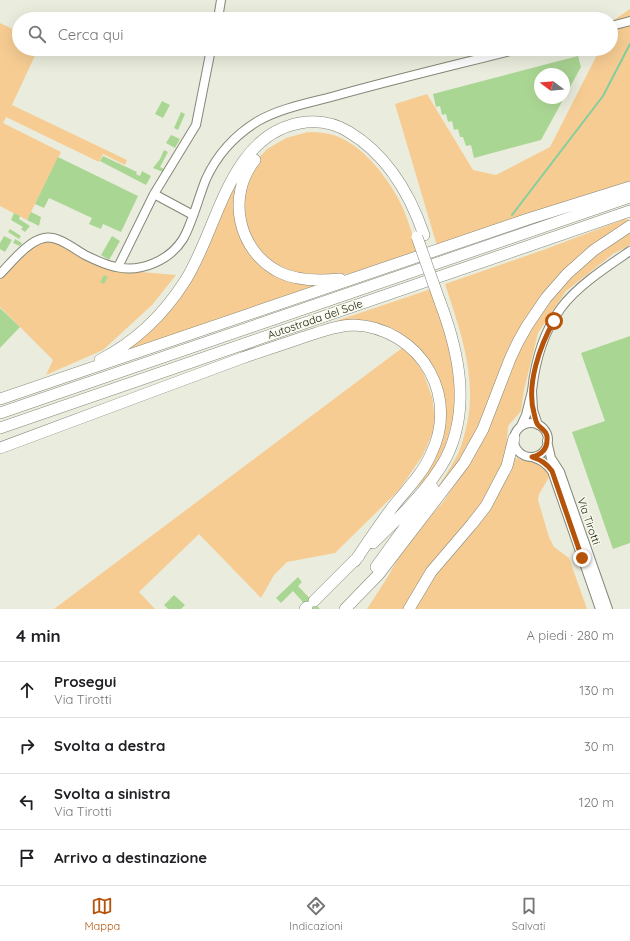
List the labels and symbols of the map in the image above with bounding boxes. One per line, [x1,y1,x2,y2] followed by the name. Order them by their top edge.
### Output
[534,68,570,104] north arrow
[266,296,364,342] street label: Autostrada del Sole
[545,312,563,330] route start
[574,496,604,546] street label: Via Tirotti
[573,549,591,567] route end

